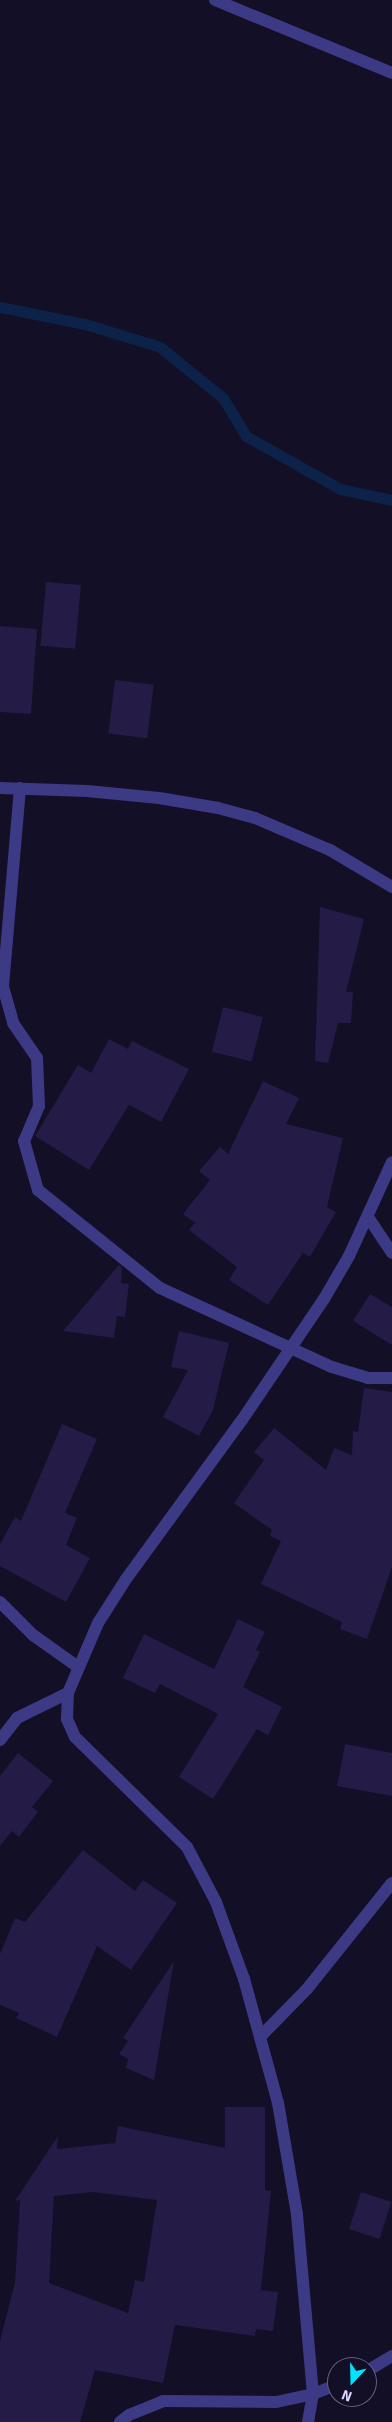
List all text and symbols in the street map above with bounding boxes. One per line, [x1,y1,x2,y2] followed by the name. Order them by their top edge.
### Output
[327,2357,377,2407] north arrow
[339,2386,354,2405] text: N

